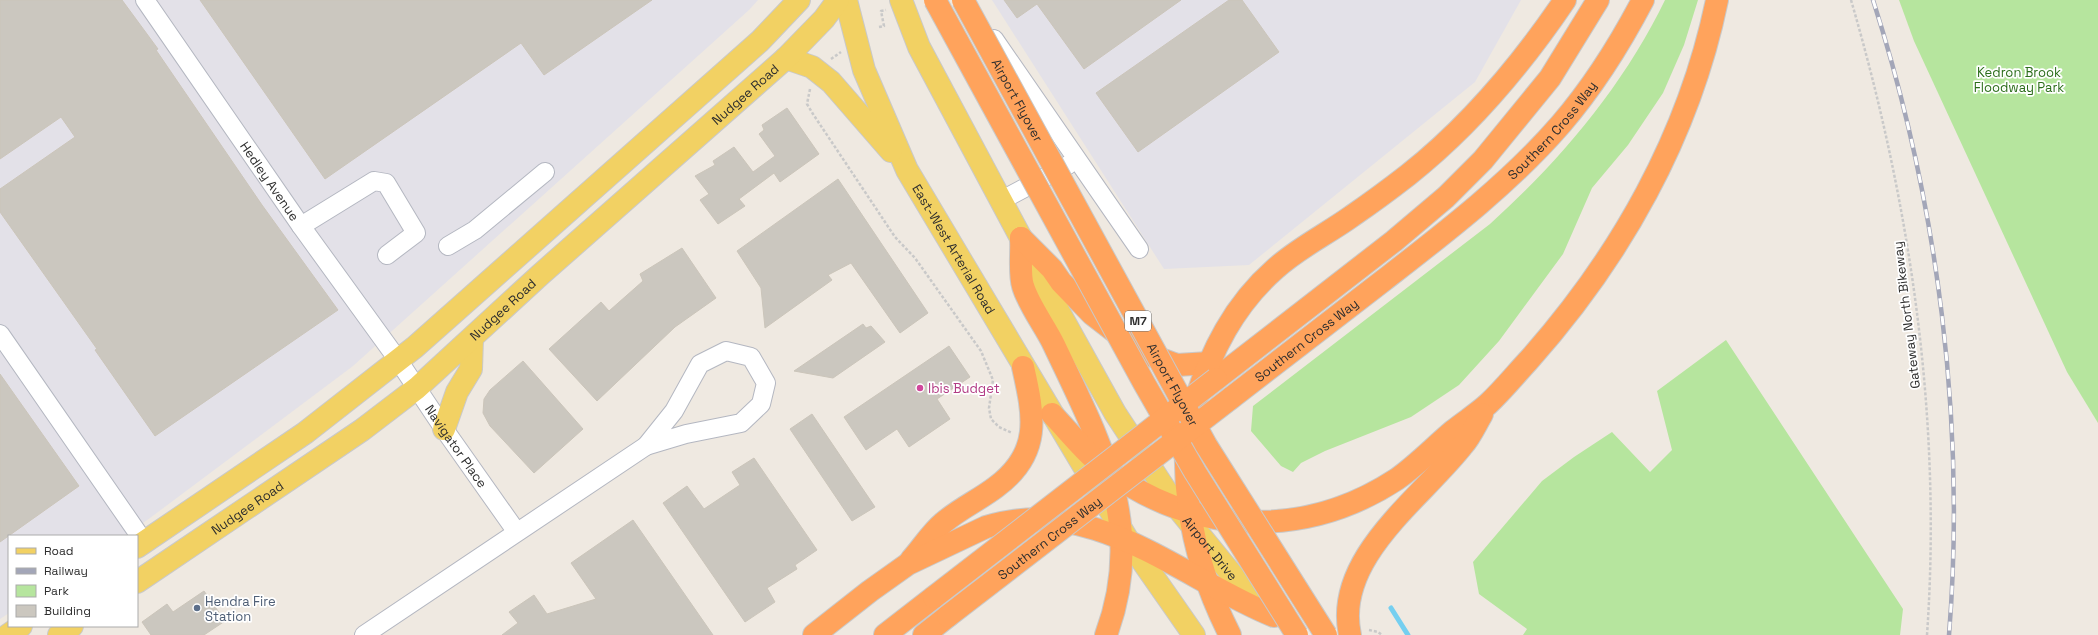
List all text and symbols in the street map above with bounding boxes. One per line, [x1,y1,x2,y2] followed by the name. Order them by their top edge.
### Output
[988,56,1047,145] street label: Airport Flyover
[708,60,782,129] street label: Nudgee Road
[1974,64,2064,96] park label: Kedron Brook Floodway Park
[1504,78,1600,183] street label: Southern Cross Way
[236,138,303,224] street label: Hedley Avenue
[908,181,999,317] street label: East-West Arterial Road
[1889,240,1924,390] street label: Gateway North Bikeway
[466,275,540,344] street label: Nudgee Road
[1251,295,1362,386] street label: Southern Cross Way
[1125,311,1151,331] road number: M7
[1143,340,1202,429] street label: Airport Flyover
[928,380,1000,397] place label: Ibis Budget
[915,383,925,393] marker: Ibis Budget
[421,402,491,491] street label: Navigator Place
[208,477,287,539] street label: Nudgee Road
[994,493,1105,584] street label: Southern Cross Way
[1179,513,1241,584] street label: Airport Drive
[8,535,138,627] legend
[44,543,73,559] text: Road
[44,563,88,579] text: Railway
[44,583,69,599] text: Park
[205,593,276,625] place label: Hendra Fire Station
[44,603,91,619] text: Building
[192,603,202,613] marker: Hendra Fire Station

